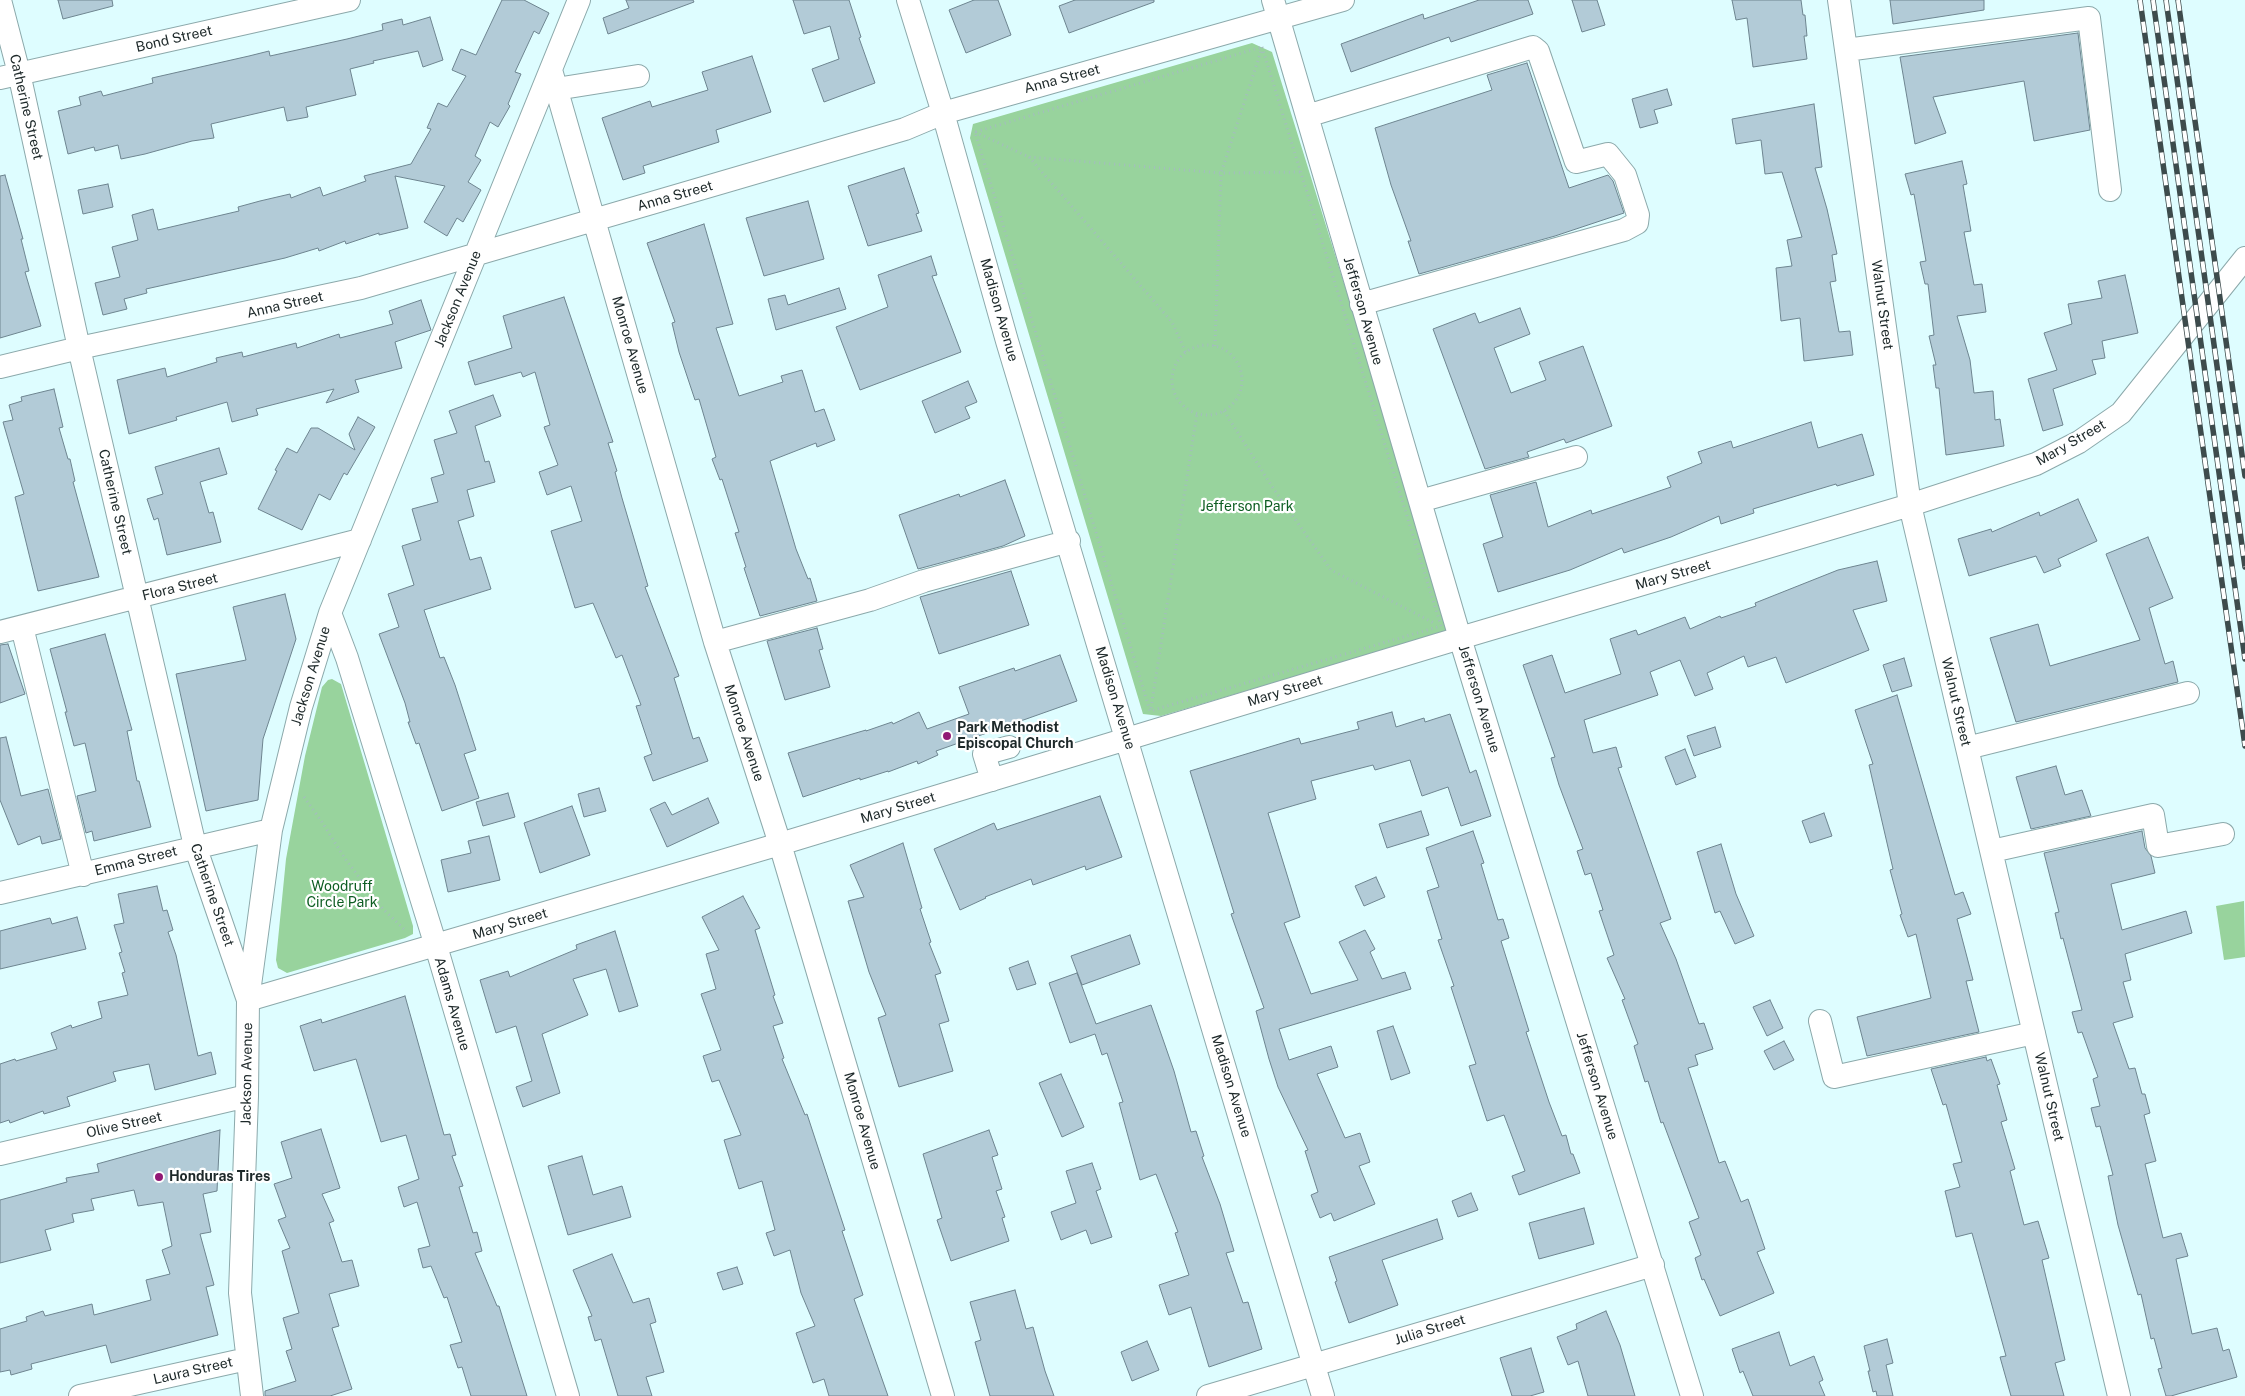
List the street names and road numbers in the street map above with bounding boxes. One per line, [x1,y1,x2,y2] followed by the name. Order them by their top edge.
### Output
[134,22,214,56] street label: Bond Street
[6,53,46,161] street label: Catherine Street
[1022,61,1102,97] street label: Anna Street
[635,177,715,215] street label: Anna Street
[431,248,485,350] street label: Jackson Avenue
[1340,255,1386,367] street label: Jefferson Avenue
[976,256,1022,364] street label: Madison Avenue
[1867,259,1897,351] street label: Walnut Street
[245,288,325,322] street label: Anna Street
[608,294,652,396] street label: Monroe Avenue
[2033,416,2109,470] street label: Mary Street
[95,448,135,556] street label: Catherine Street
[1633,556,1713,594] street label: Mary Street
[140,569,220,605] street label: Flora Street
[288,624,334,728] street label: Jackson Avenue
[1455,643,1503,755] street label: Jefferson Avenue
[1091,645,1139,751] street label: Madison Avenue
[1938,656,1974,748] street label: Walnut Street
[1245,672,1325,710] street label: Mary Street
[720,682,768,784] street label: Monroe Avenue
[858,789,938,827] street label: Mary Street
[187,841,237,949] street label: Catherine Street
[93,843,179,879] street label: Emma Street
[470,905,550,943] street label: Mary Street
[431,955,473,1053] street label: Adams Avenue
[238,1022,256,1126] street label: Jackson Avenue
[1573,1030,1621,1142] street label: Jefferson Avenue
[1207,1033,1255,1139] street label: Madison Avenue
[2031,1051,2067,1143] street label: Walnut Street
[840,1070,884,1172] street label: Monroe Avenue
[85,1108,163,1142] street label: Olive Street
[1392,1311,1468,1349] street label: Julia Street
[152,1354,234,1388] street label: Laura Street

